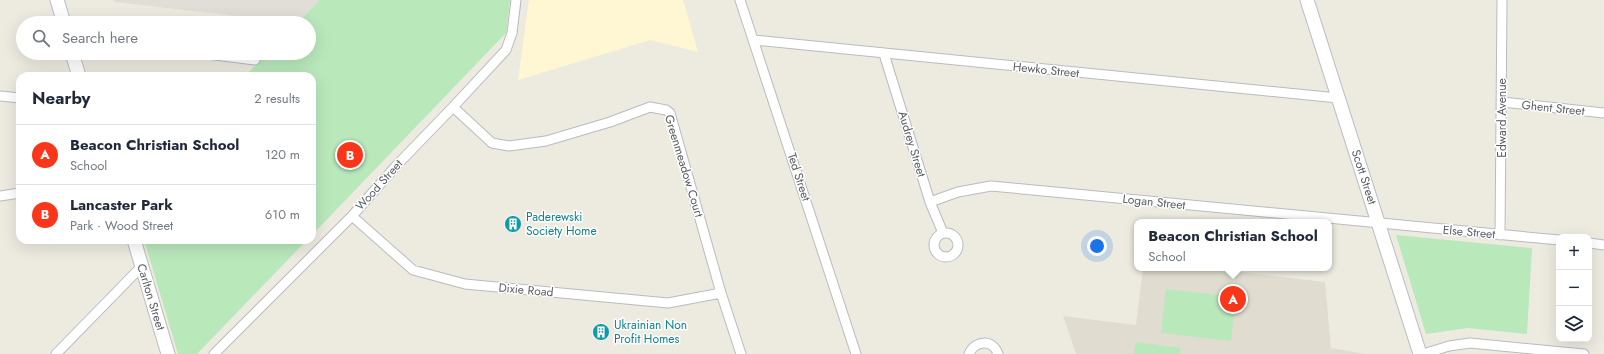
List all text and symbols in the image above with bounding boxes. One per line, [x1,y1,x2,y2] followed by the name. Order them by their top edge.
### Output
[16,16,316,60] search box
[30,27,52,49] icon: search
[62,27,138,49] text: Search here
[1012,58,1080,82] street label: Hewko Street
[1493,78,1511,158] street label: Edward Avenue
[32,86,90,110] text: Nearby
[254,89,300,108] text: 2 results
[1521,96,1585,120] street label: Ghent Street
[893,109,931,179] street label: Audrey Street
[660,113,708,220] street label: Greenmeadow Court
[70,134,239,156] text: Beacon Christian School
[337,140,363,170] pin: B
[40,145,50,164] text: A
[265,145,300,164] text: 120 m
[1347,147,1381,207] street label: Scott Street
[783,151,815,203] street label: Ted Street
[351,155,407,214] street label: Wood Street
[70,156,107,175] text: School
[1122,190,1186,214] street label: Logan Street
[70,194,173,216] text: Lancaster Park
[41,205,49,224] text: B
[265,205,300,224] text: 610 m
[526,208,597,240] place label: Paderewski Society Home
[503,214,523,234] building icon: Paderewski Society Home
[70,216,173,235] text: Park · Wood Street
[1134,219,1332,271] popup
[1442,221,1496,243] street label: Else Street
[1148,225,1318,247] text: Beacon Christian School
[1556,234,1592,342] map controls
[1556,234,1592,270] button: +
[1087,236,1107,256] your location
[1148,247,1186,266] text: School
[132,261,170,333] street label: Carlton Street
[1556,270,1592,306] button: −
[498,279,554,301] street label: Dixie Road
[1220,284,1246,314] pin: A
[1556,306,1592,342] button: layers
[614,316,687,348] place label: Ukrainian Non Profit Homes
[591,322,611,342] building icon: Ukrainian Non Profit Homes

